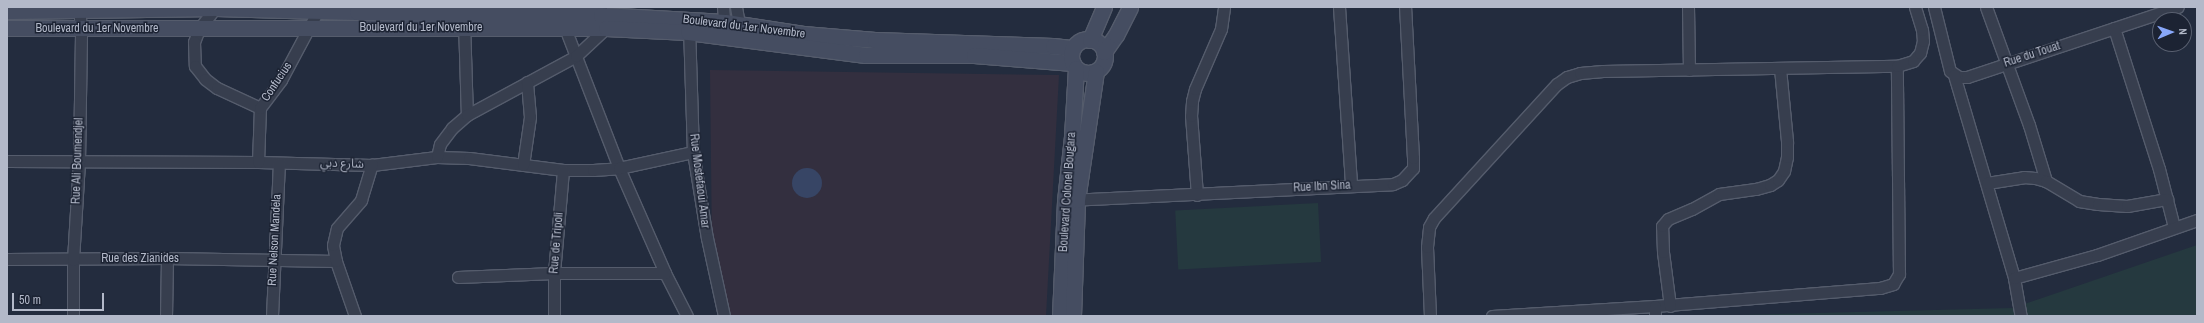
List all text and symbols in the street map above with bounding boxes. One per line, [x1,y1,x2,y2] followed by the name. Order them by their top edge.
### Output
[682,12,806,42] street label: Boulevard du 1er Novembre
[2152,12,2192,52] north arrow
[359,21,483,35] street label: Boulevard du 1er Novembre
[35,22,159,36] street label: Boulevard du 1er Novembre
[2176,28,2190,35] text: N
[2002,39,2062,71] street label: Rue du Touat
[259,60,295,104] street label: Confucius
[69,117,87,205] street label: Rue Ali Boumendjel
[1057,131,1079,253] street label: Boulevard Colonel Bougara
[686,133,712,229] street label: Rue Mostefaoui Amar
[320,156,364,172] street label: شارع دبي
[1293,178,1351,196] street label: Rue Ibn Sina
[265,194,285,286] street label: Rue Nelson Mandela
[547,211,567,275] street label: Rue de Tripoli
[101,252,179,266] street label: Rue des Zianides
[14,285,106,311] scale bar
[19,292,41,308] text: 50 m

